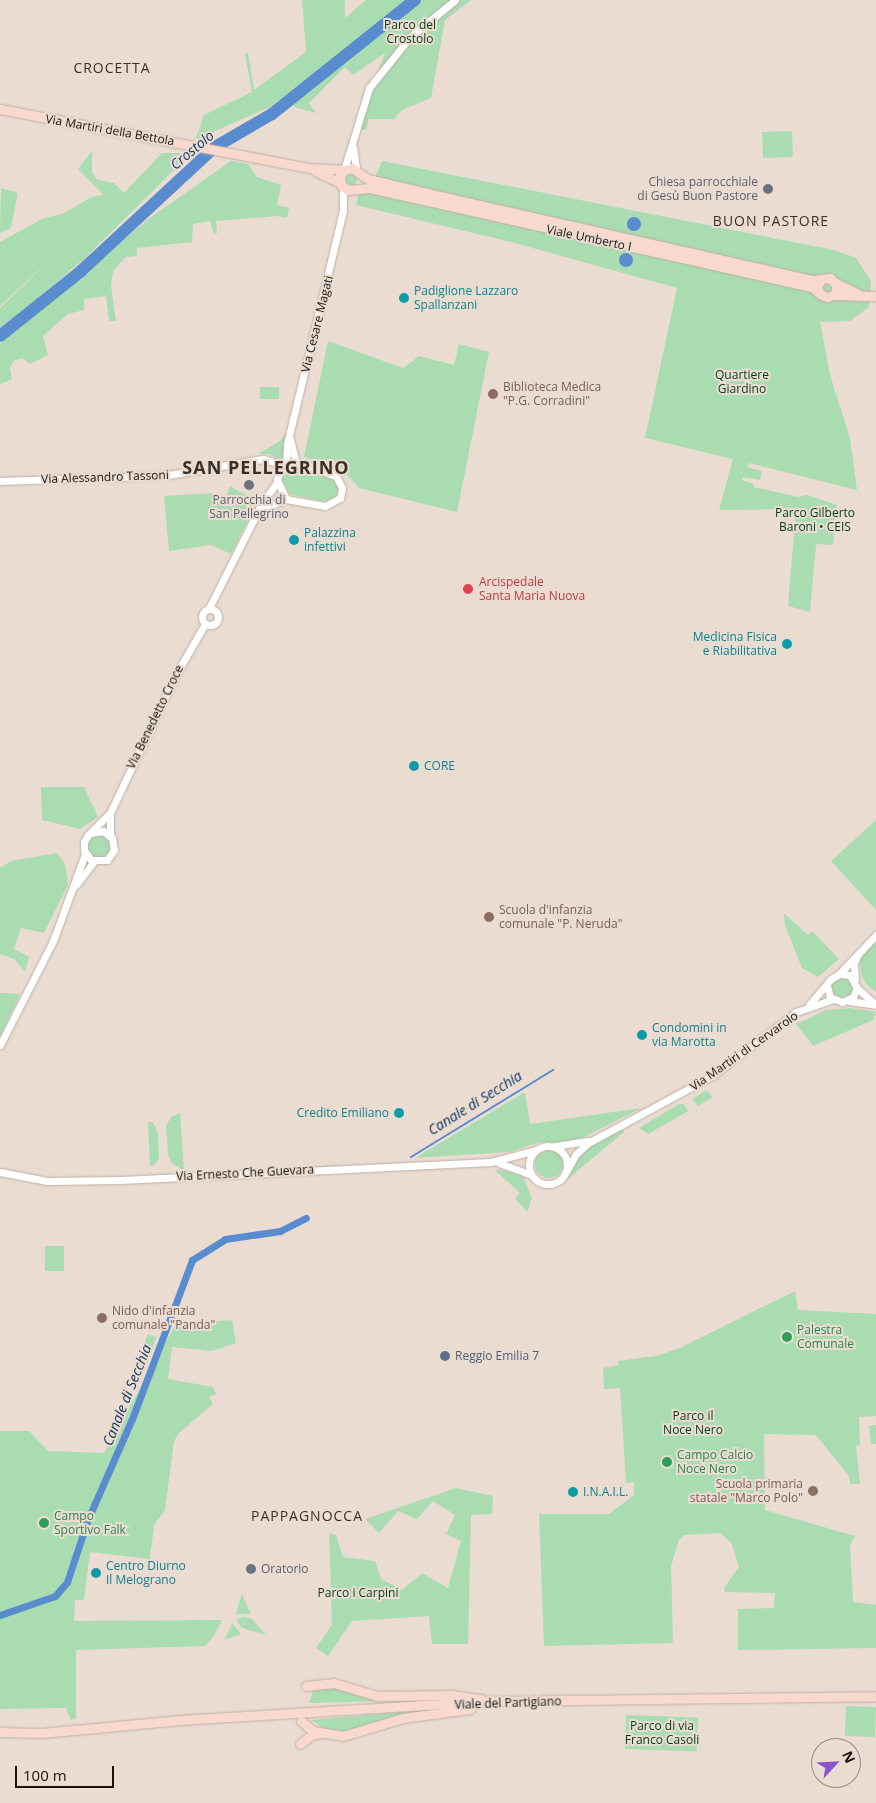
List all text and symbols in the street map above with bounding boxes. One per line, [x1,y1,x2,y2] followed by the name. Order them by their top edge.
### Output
[384,18,436,46] park label: Parco del Crostolo
[72,60,152,76] district label: CROCETTA
[44,112,176,148] street label: Via Martiri della Bettola
[167,127,217,173] water label: Crostolo
[637,175,758,203] place label: Chiesa parrocchiale di Gesù Buon Pastore
[762,183,774,195] marker: Chiesa parrocchiale di Gesù Buon Pastore
[711,213,831,229] district label: BUON PASTORE
[545,222,633,254] street label: Viale Umberto I
[298,274,336,374] street label: Via Cesare Magati
[414,284,518,312] place label: Padiglione Lazzaro Spallanzani
[398,292,410,304] marker: Padiglione Lazzaro Spallanzani
[715,368,769,396] park label: Quartiere Giardino
[503,380,601,408] place label: Biblioteca Medica "P.G. Corradini"
[487,388,499,400] marker: Biblioteca Medica "P.G. Corradini"
[181,456,351,478] district label: SAN PELLEGRINO
[41,468,169,486] street label: Via Alessandro Tassoni
[243,479,255,491] marker: Parrocchia di San Pellegrino
[209,493,289,521] place label: Parrocchia di San Pellegrino
[775,506,855,534] park label: Parco Gilberto Baroni • CEIS
[304,526,356,554] place label: Palazzina infettivi
[288,534,300,546] marker: Palazzina infettivi
[479,575,585,603] place label: Arcispedale Santa Maria Nuova
[461,582,475,596] marker: Arcispedale Santa Maria Nuova
[693,630,777,658] place label: Medicina Fisica e Riabilitativa
[781,638,793,650] marker: Medicina Fisica e Riabilitativa
[124,663,186,771] street label: Via Benedetto Croce
[424,759,455,773] place label: CORE
[408,760,420,772] marker: CORE
[499,903,622,931] place label: Scuola d'infanzia comunale "P. Neruda"
[483,911,495,923] marker: Scuola d'infanzia comunale "P. Neruda"
[687,1008,801,1094] street label: Via Martiri di Cervarolo
[652,1021,727,1049] place label: Condomini in via Marotta
[636,1029,648,1041] marker: Condomini in via Marotta
[425,1067,525,1139] water label: Canale di Secchia
[297,1106,389,1120] place label: Credito Emiliano
[393,1107,405,1119] marker: Credito Emiliano
[176,1162,314,1184] street label: Via Ernesto Che Guevara
[112,1304,215,1332] place label: Nido d'infanzia comunale "Panda"
[96,1312,108,1324] marker: Nido d'infanzia comunale "Panda"
[797,1323,854,1351] place label: Palestra Comunale
[781,1331,793,1343] marker: Palestra Comunale
[99,1342,155,1448] water label: Canale di Secchia
[455,1349,539,1363] place label: Reggio Emilia 7
[439,1350,451,1362] marker: Reggio Emilia 7
[663,1409,723,1437] park label: Parco il Noce Nero
[677,1448,753,1476] place label: Campo Calcio Noce Nero
[661,1456,673,1468] marker: Campo Calcio Noce Nero
[690,1477,803,1505] place label: Scuola primaria statale "Marco Polo"
[583,1485,628,1499] place label: I.N.A.I.L.
[807,1485,819,1497] marker: Scuola primaria statale "Marco Polo"
[567,1486,579,1498] marker: I.N.A.I.L.
[250,1508,364,1524] district label: PAPPAGNOCCA
[54,1509,126,1537] place label: Campo Sportivo Falk
[38,1517,50,1529] marker: Campo Sportivo Falk
[106,1559,186,1587] place label: Centro Diurno Il Melograno
[261,1562,309,1576] place label: Oratorio
[245,1563,257,1575] marker: Oratorio
[90,1567,102,1579] marker: Centro Diurno Il Melograno
[318,1586,398,1600] park label: Parco i Carpini
[454,1694,562,1712] street label: Viale del Partigiano
[625,1719,699,1747] park label: Parco di via Franco Casoli
[811,1738,861,1788] north arrow
[838,1748,860,1766] text: N
[18,1756,116,1788] scale bar
[23,1765,67,1785] text: 100 m

